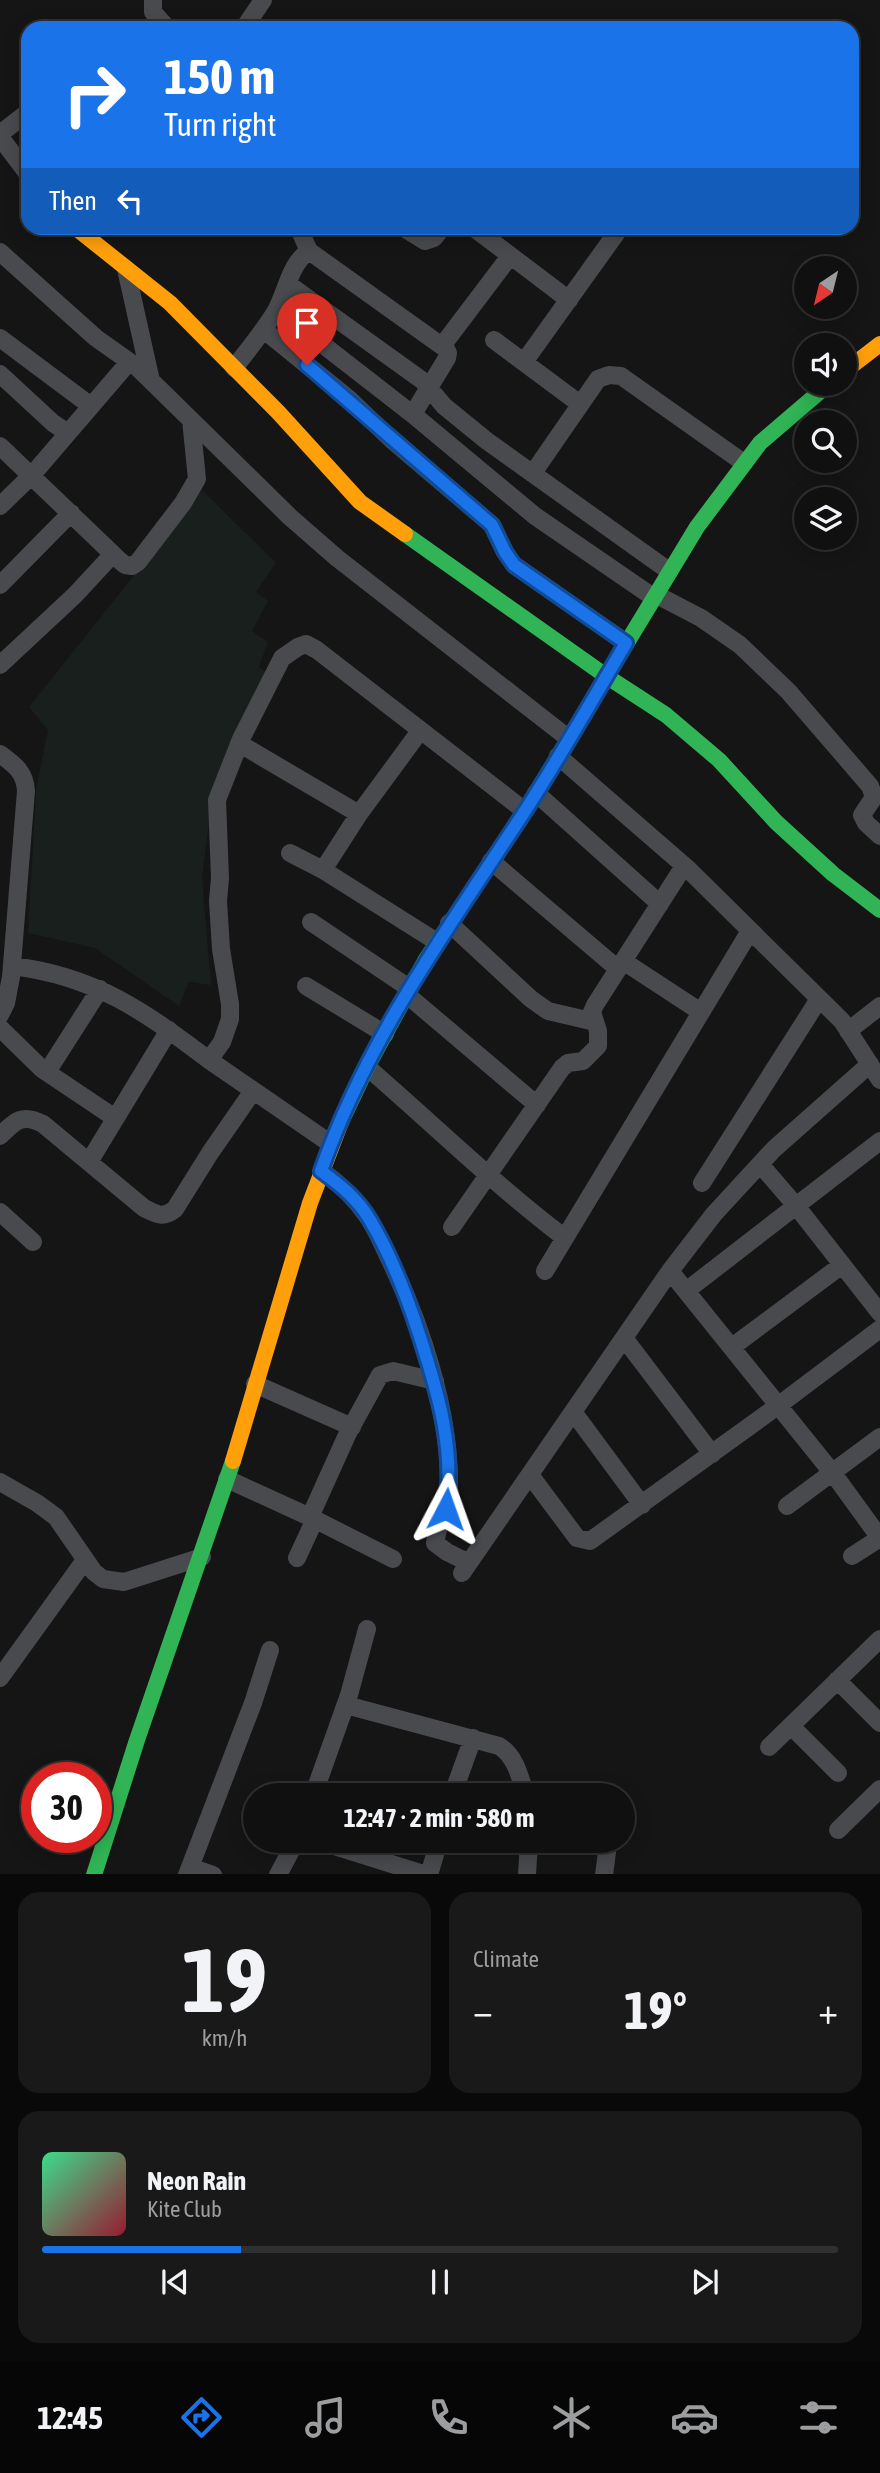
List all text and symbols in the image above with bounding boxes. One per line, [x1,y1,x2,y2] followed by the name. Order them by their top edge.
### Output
[164,48,275,104] text: 150 m
[49,49,140,140] icon: right
[164,106,277,143] text: Turn right
[111,182,149,220] icon: left
[49,186,97,216] text: Then
[794,256,858,318] north arrow
[794,256,857,550] map controls
[277,293,337,365] pin
[288,304,326,342] icon: arrive
[794,333,857,396] button: sound
[794,410,857,473] button: search
[794,487,857,550] button: layers
[409,1472,483,1546] position arrow
[21,1762,112,1853] speed limit sign: 30
[344,1803,534,1833] text: 12:47 · 2 min · 580 m
[182,1927,267,2031] text: 19
[473,1946,539,1972] text: Climate
[624,1980,687,2040] text: 19°
[473,1989,493,2032] text: −
[818,1989,838,2032] text: +
[202,2025,247,2051] text: km/h
[147,2166,246,2196] text: Neon Rain
[147,2196,222,2222] text: Kite Club
[156,2263,194,2301] icon: previous
[421,2263,459,2301] icon: pause
[686,2263,724,2301] icon: next
[177,2393,226,2442] icon: directions
[301,2393,350,2442] icon: music
[424,2393,473,2442] icon: phone
[547,2393,596,2442] icon: climate
[670,2393,719,2442] icon: car
[794,2393,843,2442] icon: filters
[37,2399,103,2436] text: 12:45

